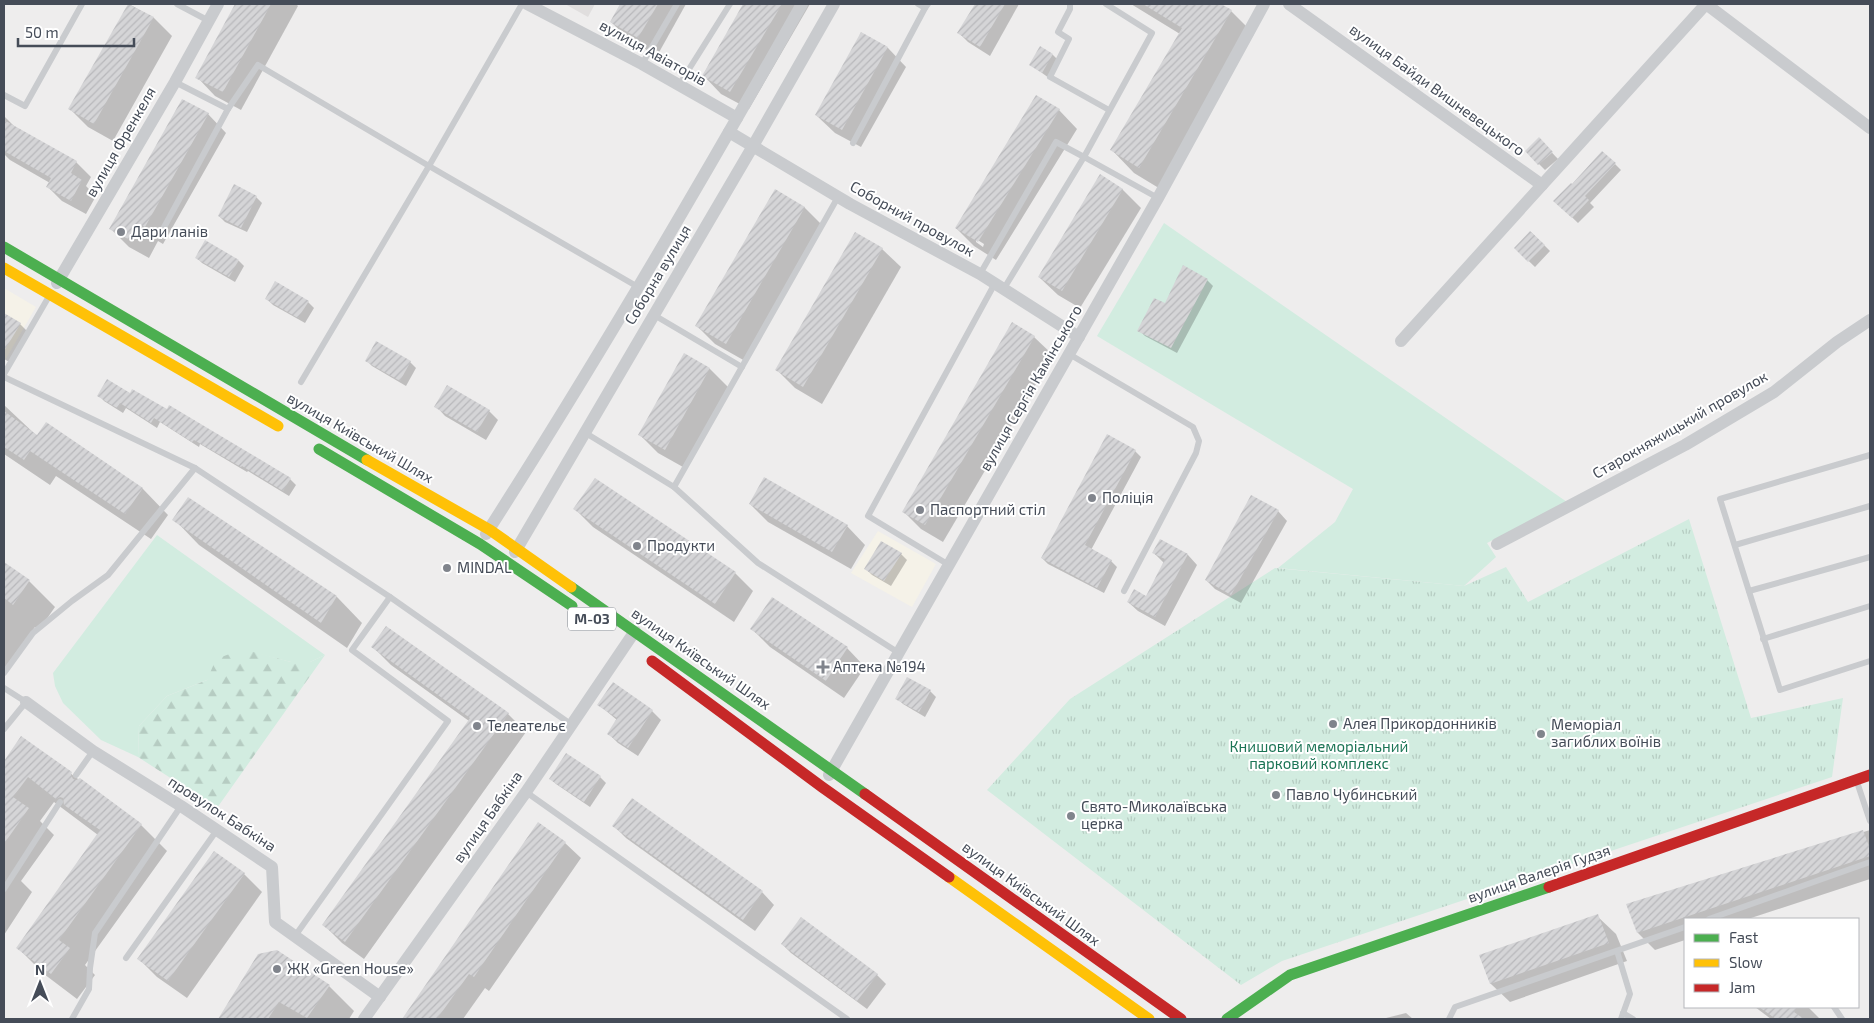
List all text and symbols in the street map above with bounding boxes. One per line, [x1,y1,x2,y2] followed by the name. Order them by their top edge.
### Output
[18,15,134,47] scale bar
[596,15,710,90] street label: вулиця Авіаторів
[1346,20,1529,160] street label: вулиця Байди Вишневецького
[25,23,59,41] text: 50 m
[81,83,160,200] street label: вулиця Френкеля
[847,176,978,261] street label: Соборний провулок
[620,221,695,328] street label: Соборна вулиця
[131,222,208,240] place label: Дари ланів
[115,226,127,238] marker: Дари ланів
[975,301,1086,474] street label: вулиця Сергія Камінського
[1589,366,1771,483] street label: Старокняжицький провулок
[284,388,437,487] street label: вулиця Київський Шлях
[1102,488,1154,506] place label: Поліція
[1086,492,1098,504] marker: Поліція
[930,500,1046,518] place label: Паспортний стіл
[914,504,926,516] marker: Паспортний стіл
[647,536,715,555] place label: Продукти
[631,540,643,552] marker: Продукти
[457,558,512,576] place label: MINDAL
[441,562,453,574] marker: MINDAL
[628,603,775,714] street label: вулиця Київський Шлях
[568,608,616,630] road number: М-03
[833,657,926,675] place label: Аптека №194
[817,661,829,673] marker: Аптека №194
[1343,714,1497,732] place label: Алея Прикордонників
[1551,715,1661,750] place label: Меморіал загиблих воїнів
[487,716,566,734] place label: Телеательє
[1327,718,1339,730] marker: Алея Прикордонників
[471,720,483,732] marker: Телеательє
[1535,728,1547,740] marker: Меморіал загиблих воїнів
[1230,737,1408,772] park label: Книшовий меморіальний парковий комплекс
[449,767,526,866] street label: вулиця Бабкіна
[165,772,280,856] street label: провулок Бабкіна
[1286,785,1417,804] place label: Павло Чубинський
[1270,789,1282,801] marker: Павло Чубинський
[1081,797,1227,832] place label: Свято-Миколаївська церка
[1065,810,1077,822] marker: Свято-Миколаївська церка
[959,837,1104,950] street label: вулиця Київський Шлях
[1465,840,1613,907] street label: вулиця Валерія Гудзя
[1684,918,1859,1008] legend
[1729,928,1759,946] text: Fast
[1729,953,1763,971] text: Slow
[15,958,65,1008] north arrow
[287,959,414,977] place label: ЖК «Green House»
[35,961,45,978] text: N
[271,963,283,975] marker: ЖК «Green House»
[1729,978,1755,996] text: Jam

